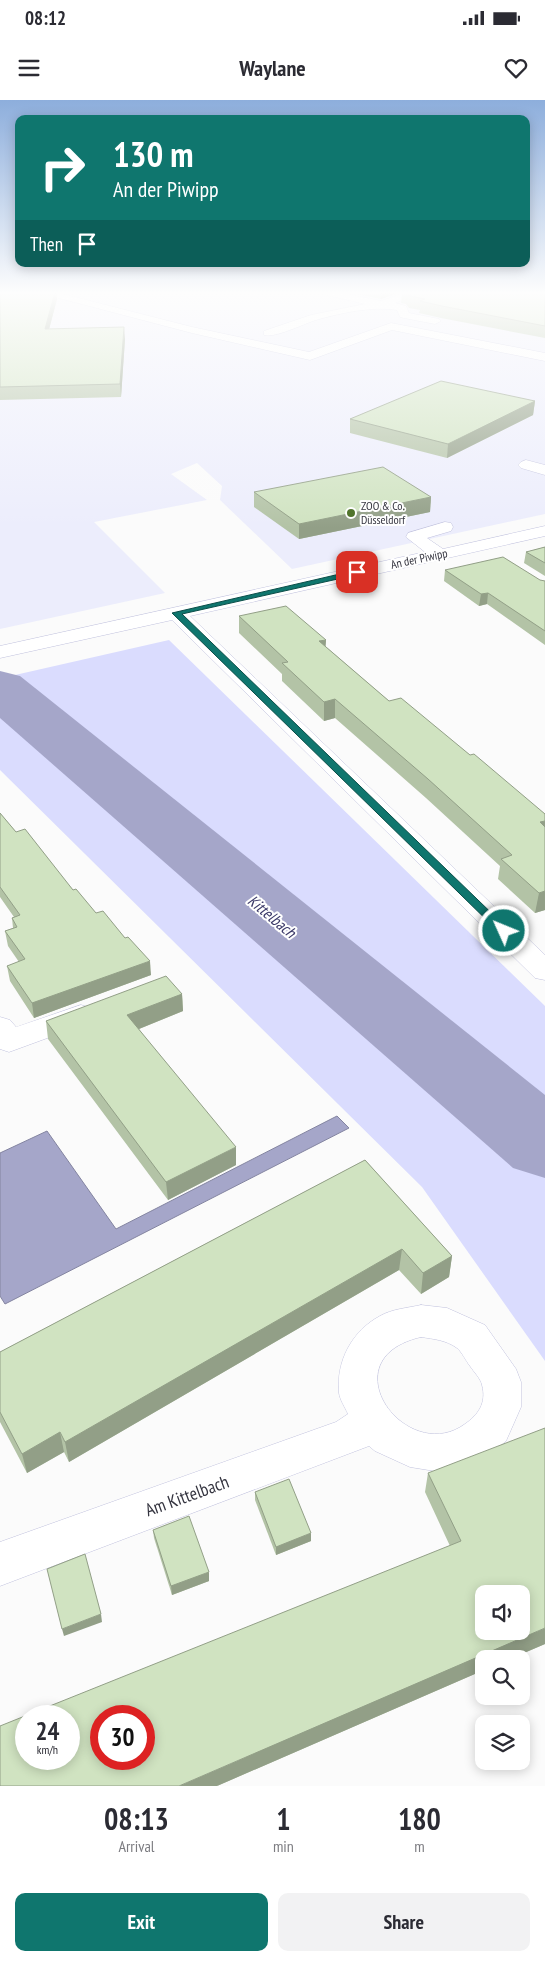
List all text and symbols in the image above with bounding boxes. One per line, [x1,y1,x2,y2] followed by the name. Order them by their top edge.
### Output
[25,6,66,30] text: 08:12
[15,54,43,82] icon: menu
[239,54,306,82] text: Waylane
[502,54,530,82] icon: heart
[113,131,194,177] text: 130 m
[30,135,95,200] icon: right
[113,175,219,203] text: An der Piwipp
[73,230,101,258] icon: arrive
[30,232,63,256] text: Then
[361,498,406,527] place label: ZOO & Co. Düsseldorf
[345,507,357,519] marker: ZOO & Co. Düsseldorf
[389,545,449,572] street label: An der Piwipp
[336,551,378,593] pin
[343,558,371,586] icon: arrive
[244,890,301,942] water label: Kittelbach
[477,904,529,956] position arrow
[142,1470,232,1521] street label: Am Kittelbach
[475,1585,530,1770] map controls
[475,1585,530,1640] button: sound
[475,1650,530,1705] button: search
[90,1705,155,1770] speed limit sign: 30
[36,1715,59,1747] text: 24
[475,1715,530,1770] button: layers
[37,1742,58,1757] text: km/h
[104,1799,169,1838] text: 08:13
[276,1799,291,1838] text: 1
[398,1799,441,1838] text: 180
[118,1836,155,1856] text: Arrival
[273,1836,294,1856] text: min
[414,1836,425,1856] text: m
[15,1893,268,1951] button: Exit
[278,1893,530,1951] button: Share

